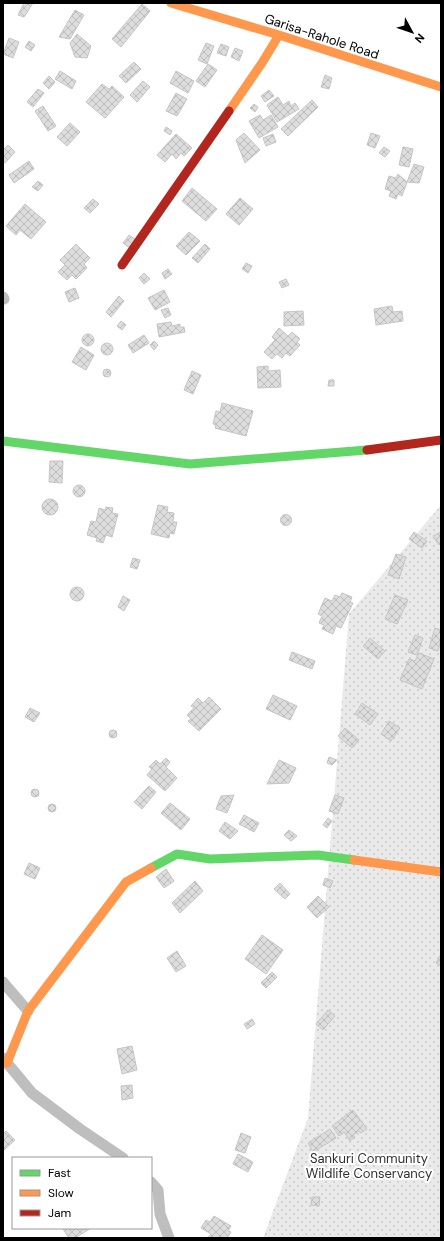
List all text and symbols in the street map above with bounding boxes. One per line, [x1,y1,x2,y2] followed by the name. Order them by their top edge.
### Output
[262,10,381,63] street label: Garisa-Rahole Road
[392,12,432,52] north arrow
[412,31,428,46] text: N
[306,1150,432,1182] park label: Sankuri Community Wildlife Conservancy
[12,1157,152,1229] legend
[48,1165,71,1181] text: Fast
[48,1185,74,1201] text: Slow
[48,1205,71,1221] text: Jam

